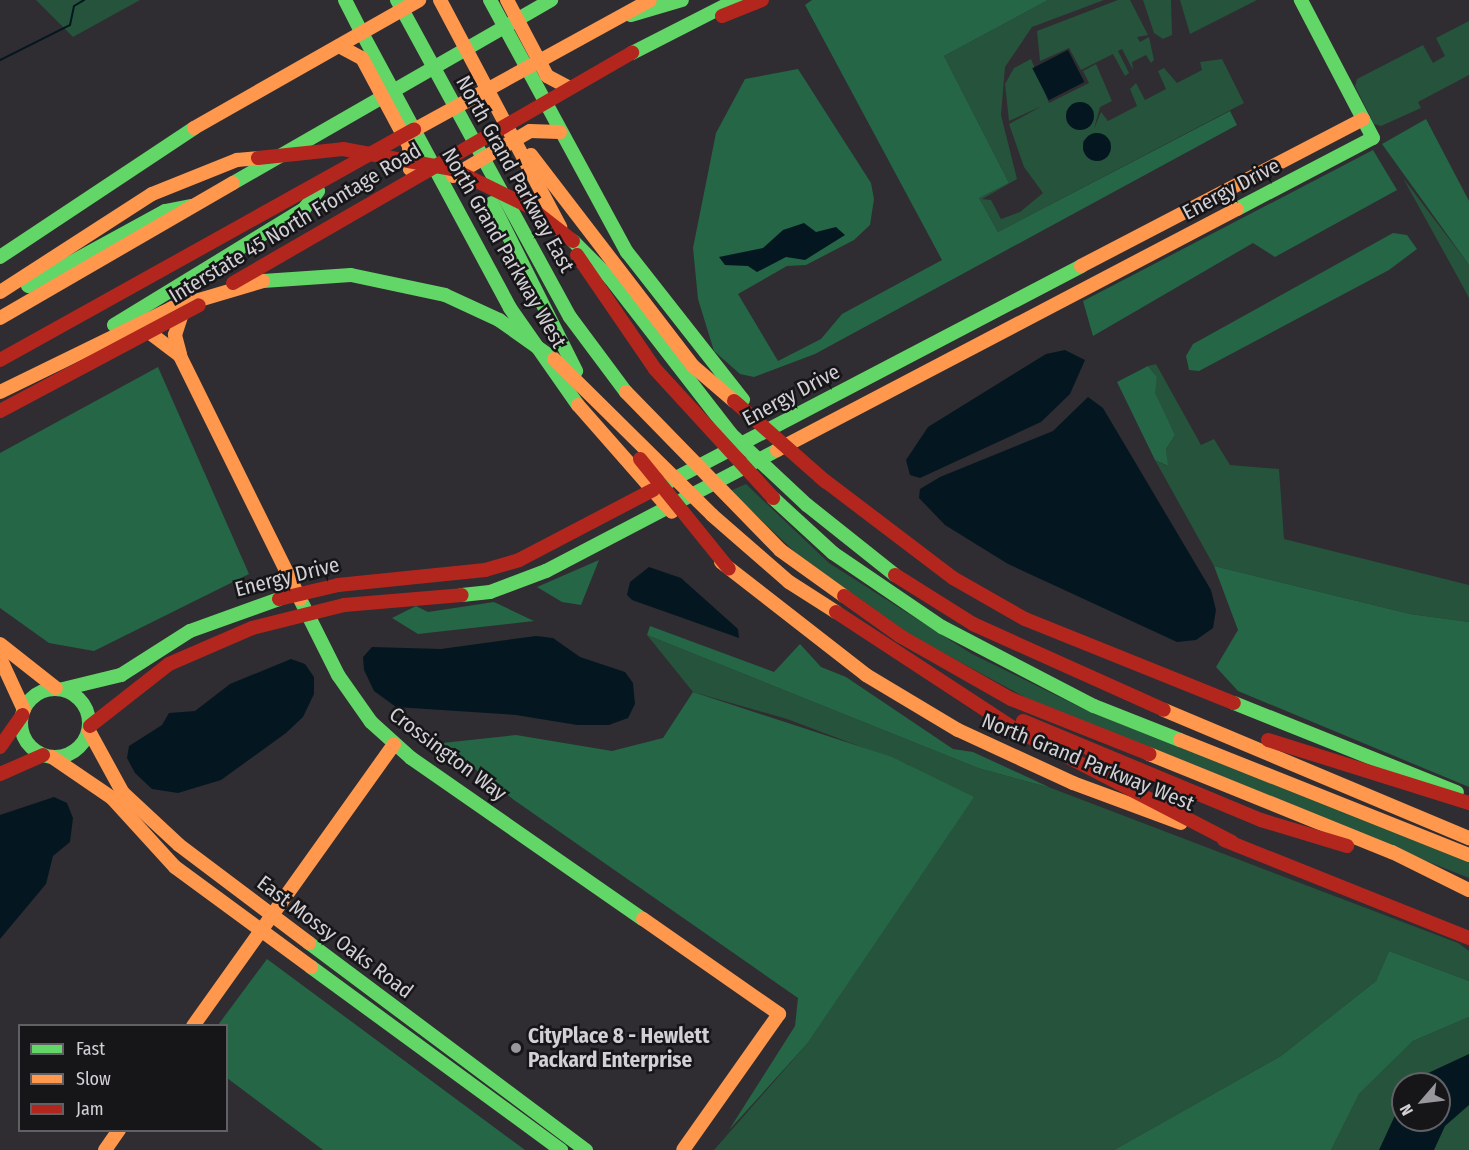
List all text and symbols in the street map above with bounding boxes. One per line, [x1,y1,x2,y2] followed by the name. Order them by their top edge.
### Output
[450,71,580,277] street label: North Grand Parkway East
[164,138,426,308] street label: Interstate 45 North Frontage Road
[436,143,572,353] street label: North Grand Parkway West
[1178,153,1284,225] street label: Energy Drive
[738,359,844,431] street label: Energy Drive
[232,552,342,602] street label: Energy Drive
[384,702,512,806] street label: Crossington Way
[978,708,1198,816] street label: North Grand Parkway West
[252,870,418,1004] street label: East Mossy Oaks Road
[528,1023,709,1073] place label: CityPlace 8 - Hewlett Packard Enterprise
[18,1024,228,1132] legend
[76,1038,105,1060] text: Fast
[509,1041,523,1055] marker: CityPlace 8 - Hewlett Packard Enterprise
[76,1068,111,1090] text: Slow
[1391,1072,1451,1132] north arrow
[76,1098,104,1120] text: Jam
[1396,1101,1417,1118] text: N

